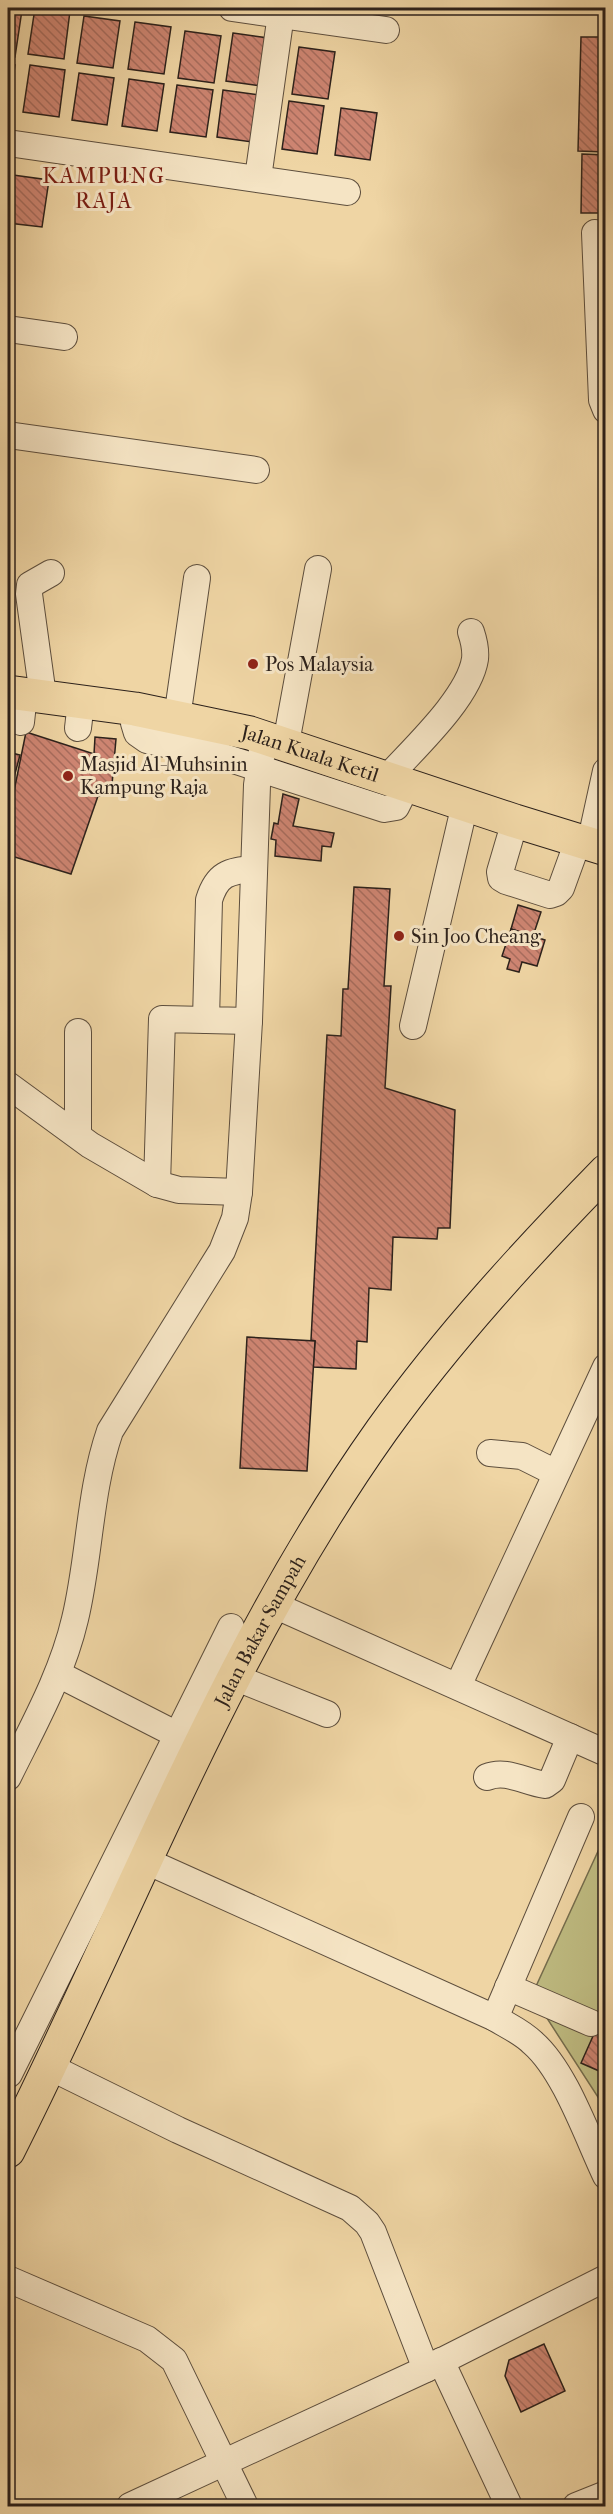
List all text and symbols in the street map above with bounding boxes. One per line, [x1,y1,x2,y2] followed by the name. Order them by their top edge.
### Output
[42,163,166,214] district label: KAMPUNG RAJA
[265,653,374,676] place label: Pos Malaysia
[246,657,260,671] marker: Pos Malaysia
[237,720,382,787] street label: Jalan Kuala Ketil
[80,753,248,799] place label: Masjid Al-Muhsinin Kampung Raja
[61,769,75,783] marker: Masjid Al-Muhsinin Kampung Raja
[411,925,541,948] place label: Sin Joo Cheang
[392,929,406,943] marker: Sin Joo Cheang
[209,1550,311,1713] street label: Jalan Bakar Sampah

